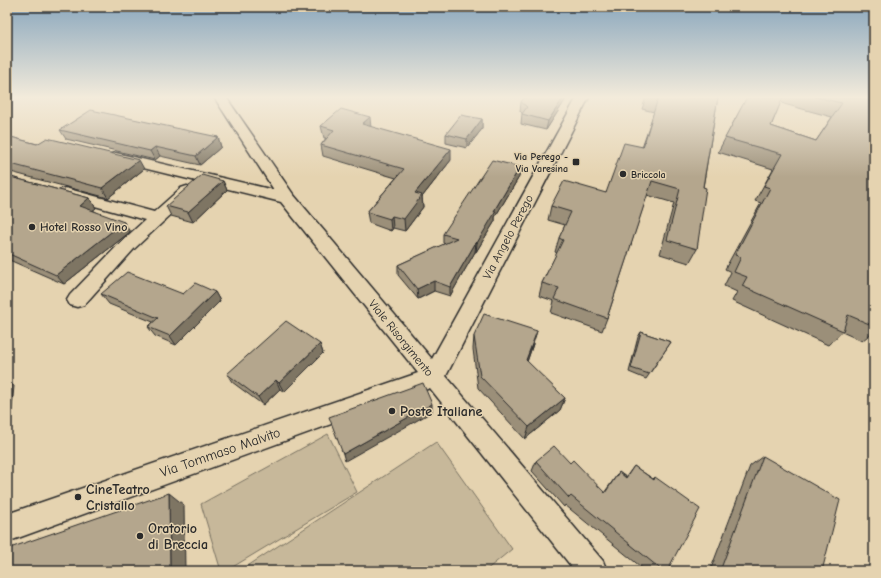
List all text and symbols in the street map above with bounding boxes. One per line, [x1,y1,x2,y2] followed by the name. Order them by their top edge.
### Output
[514,151,568,175] place label: Via Perego - Via Varesina
[571,157,581,167] marker: Via Perego - Via Varesina
[618,169,628,179] marker: Briccola
[631,169,666,181] place label: Briccola
[480,192,536,282] street label: Via Angelo Perego
[40,220,127,234] place label: Hotel Rosso Vino
[27,222,37,232] marker: Hotel Rosso Vino
[366,297,436,379] street label: Viale Risorgimento
[400,403,483,420] place label: Poste Italiane
[387,406,397,416] marker: Poste Italiane
[158,424,283,481] street label: Via Tommaso Malvito
[86,481,150,514] place label: CineTeatro Cristallo
[73,492,83,502] marker: CineTeatro Cristallo
[148,520,208,553] place label: Oratorio di Breccia
[135,531,145,541] marker: Oratorio di Breccia

